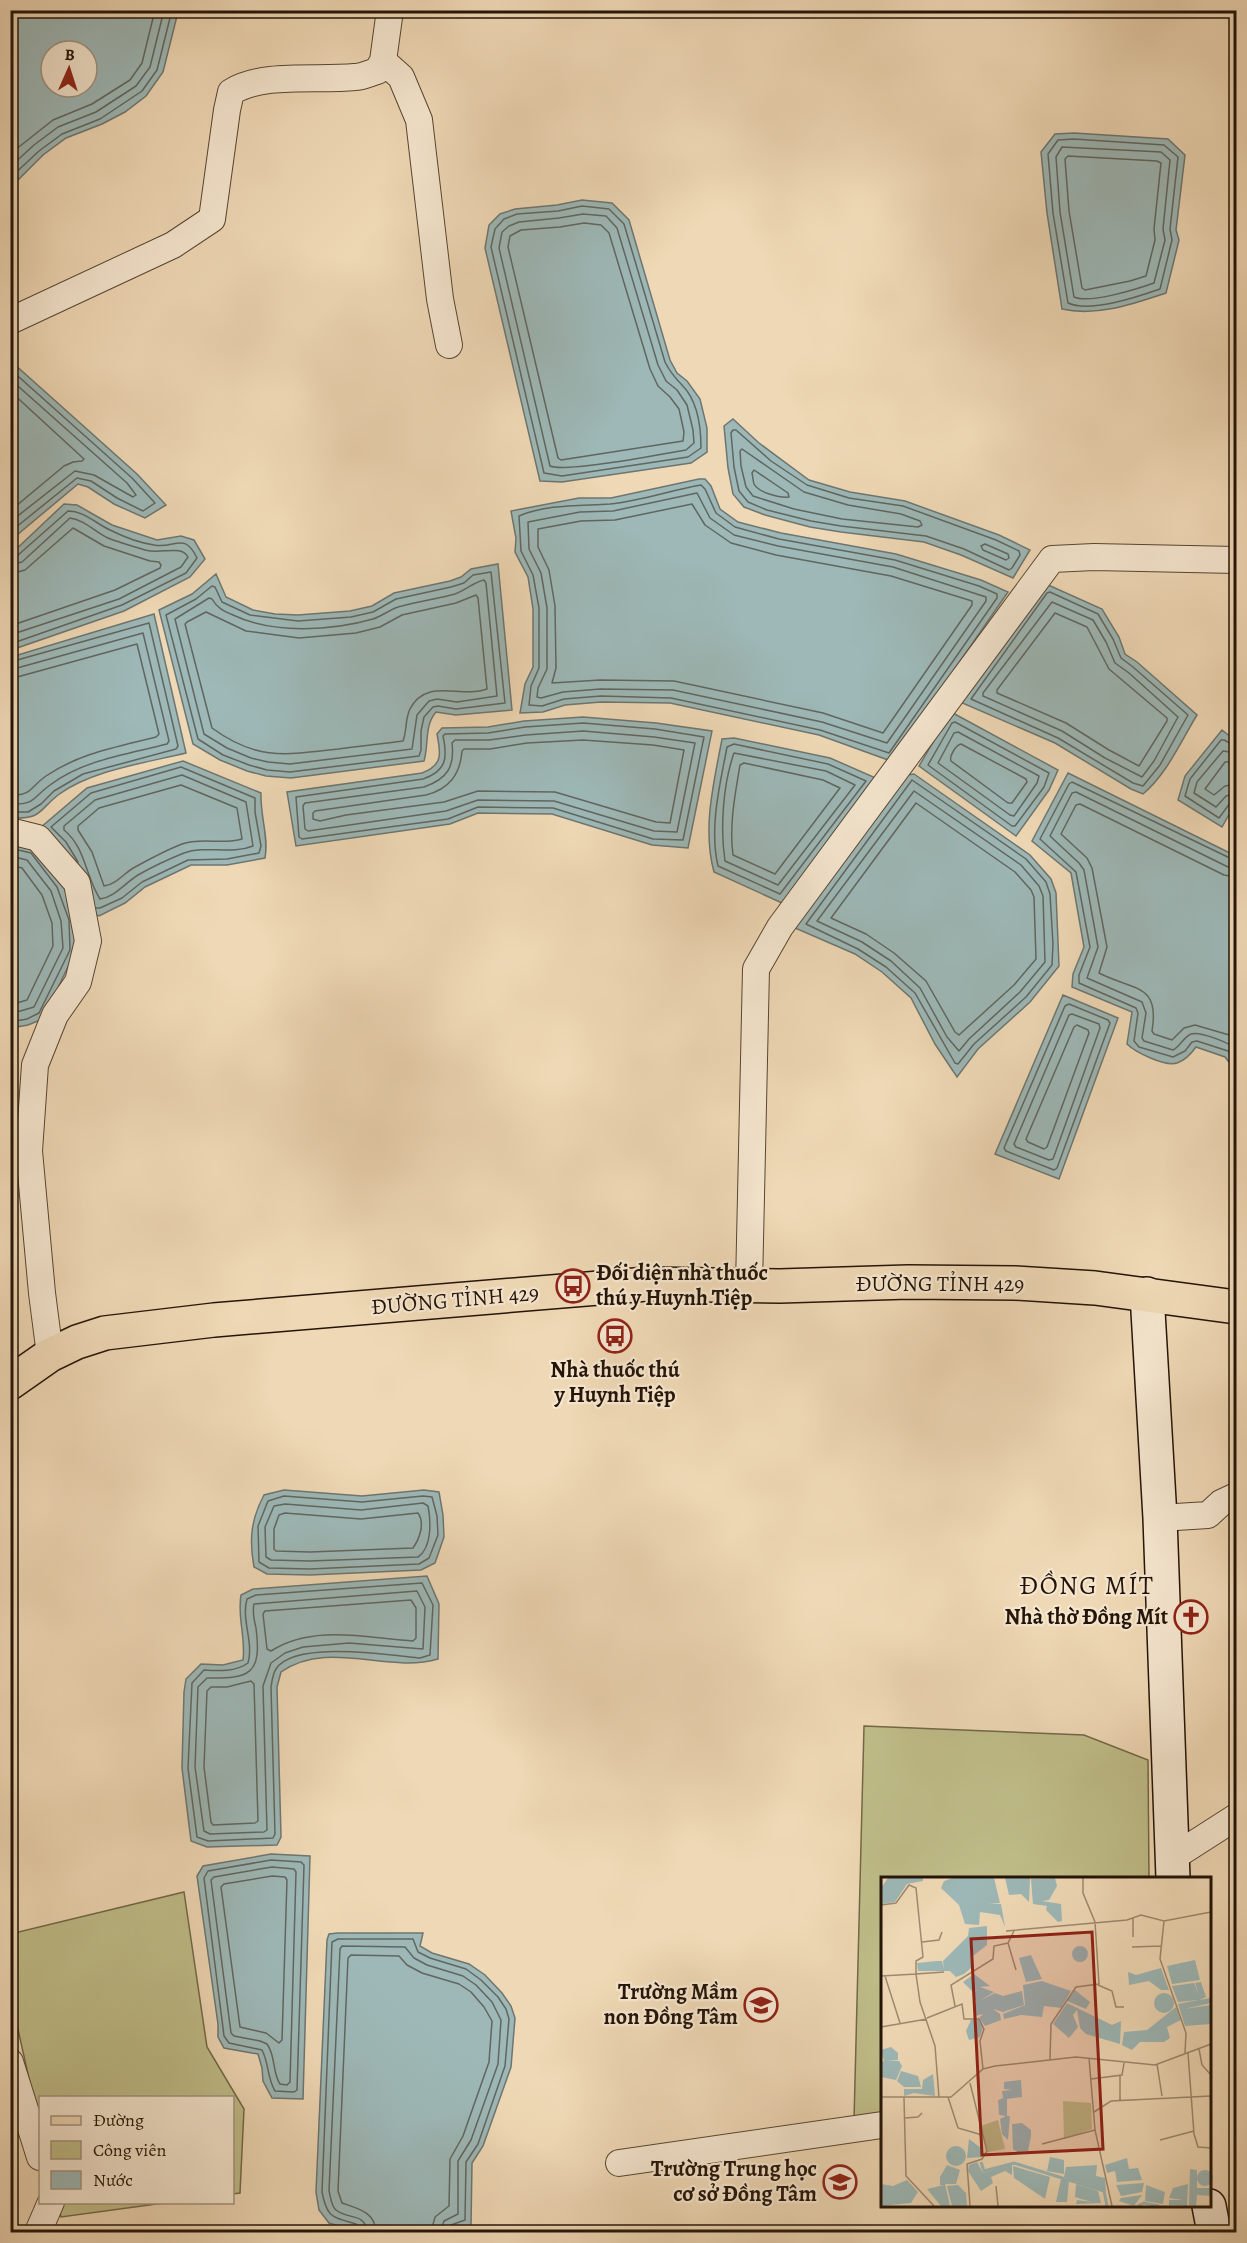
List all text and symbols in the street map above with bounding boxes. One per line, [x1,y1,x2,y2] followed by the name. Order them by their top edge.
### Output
[39,39,99,99] north arrow
[64,44,75,66] text: B
[596,1258,768,1313] place label: Đối diện nhà thuốc thú y Huynh Tiệp
[555,1268,591,1304] bus stop icon: Đối diện nhà thuốc thú y Huynh Tiệp
[856,1269,1024,1299] street label: ĐƯỜNG TỈNH 429
[370,1278,540,1322] street label: ĐƯỜNG TỈNH 429
[597,1318,633,1354] bus stop icon: Nhà thuốc thú y Huynh Tiệp
[550,1355,681,1410] place label: Nhà thuốc thú y Huynh Tiệp
[1020,1568,1154,1603] district label: ĐỒNG MÍT
[1173,1599,1209,1635] church icon: Nhà thờ Đồng Mít
[1004,1602,1169,1632] place label: Nhà thờ Đồng Mít
[881,1877,1211,2207] inset map
[603,1977,738,2032] place label: Trường Mầm non Đồng Tâm
[743,1987,779,2023] school or university icon: Trường Mầm non Đồng Tâm
[39,2096,234,2204] legend
[93,2108,144,2132] text: Đường
[93,2138,166,2162] text: Công viên
[651,2154,817,2209] place label: Trường Trung học cơ sở Đồng Tâm
[822,2164,858,2200] school or university icon: Trường Trung học cơ sở Đồng Tâm
[93,2168,133,2192] text: Nước

